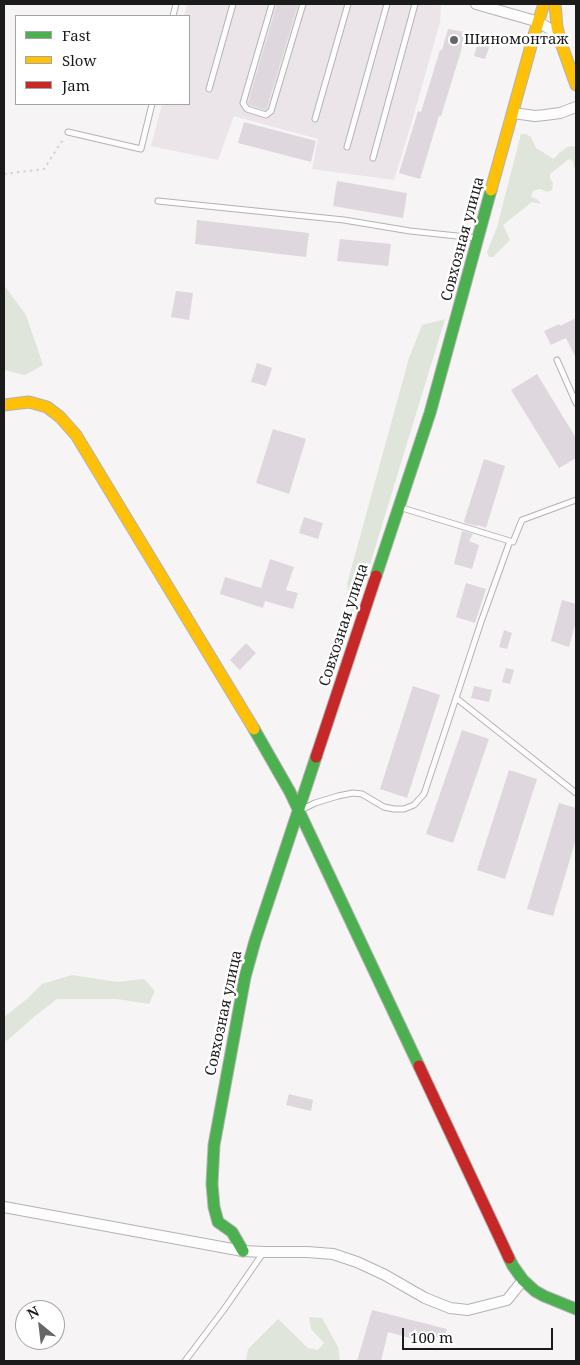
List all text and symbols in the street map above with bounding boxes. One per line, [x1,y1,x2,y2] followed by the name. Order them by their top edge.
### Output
[15,15,190,105] legend
[62,25,91,45] text: Fast
[464,31,569,49] place label: Шиномонтаж
[448,34,460,46] marker: Шиномонтаж
[62,50,96,70] text: Slow
[62,75,90,95] text: Jam
[438,175,488,303] street label: Совхозная улица
[316,561,372,689] street label: Совхозная улица
[202,949,246,1077] street label: Совхозная улица
[15,1300,65,1350] north arrow
[24,1301,42,1323] text: N
[405,1318,556,1350] scale bar
[410,1327,453,1347] text: 100 m

